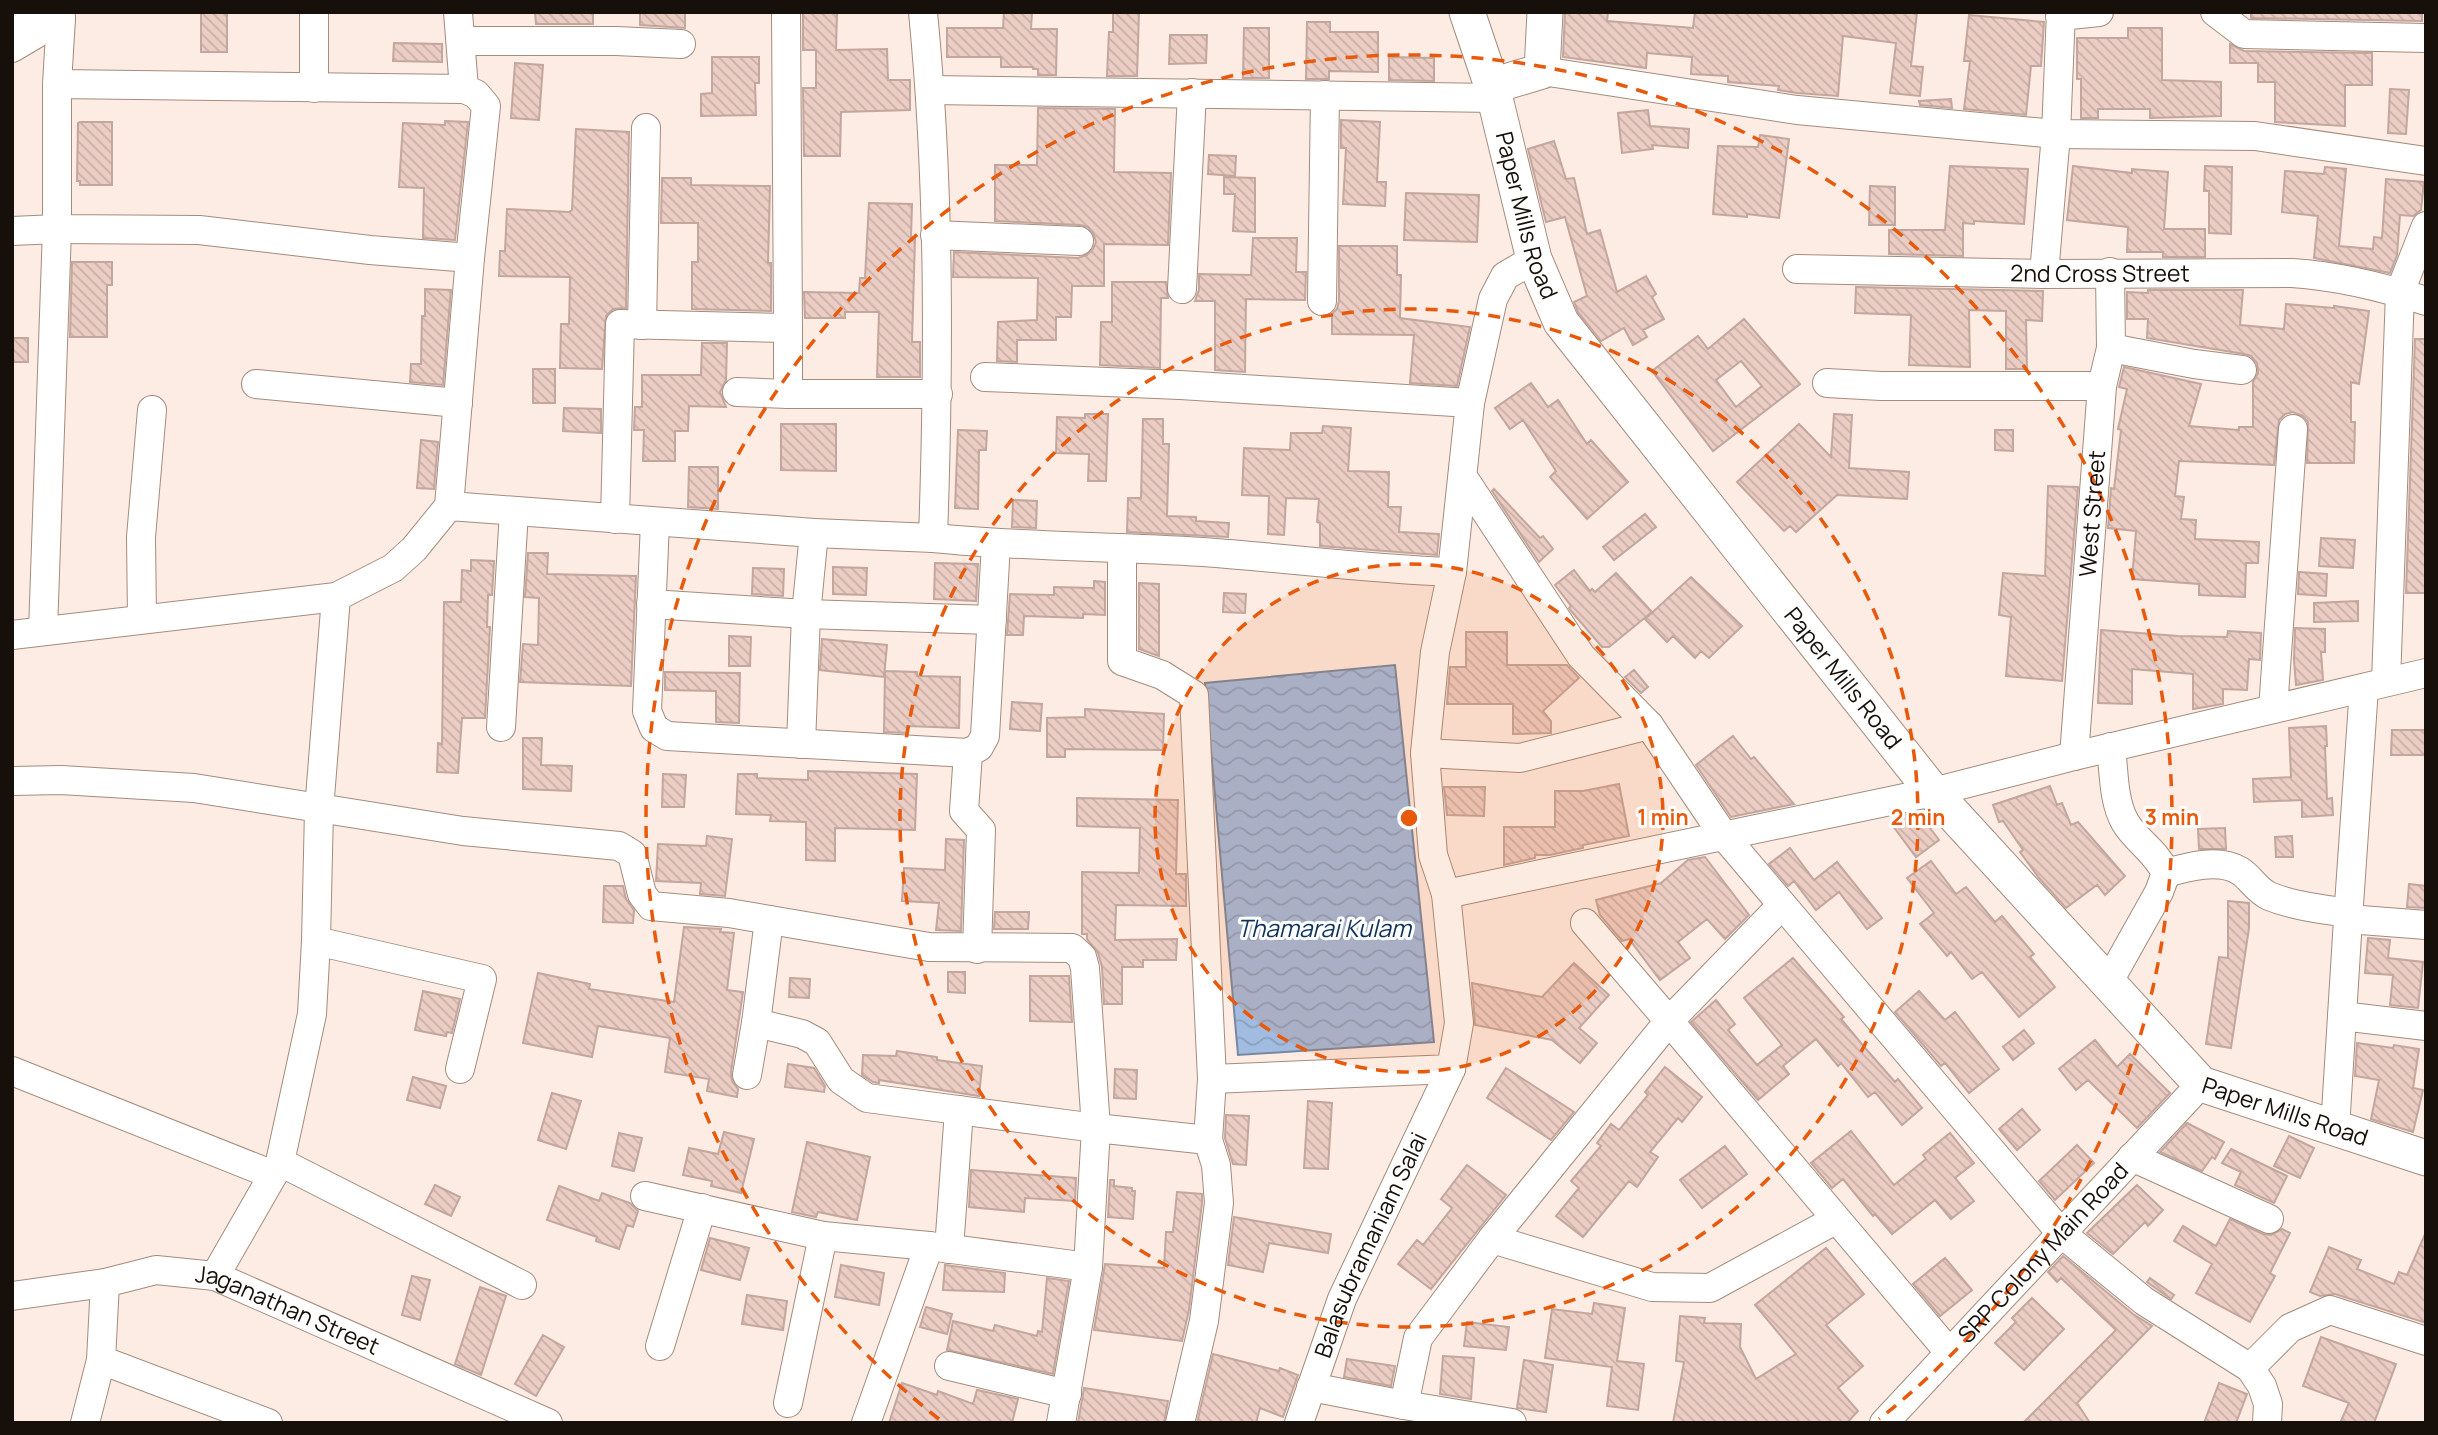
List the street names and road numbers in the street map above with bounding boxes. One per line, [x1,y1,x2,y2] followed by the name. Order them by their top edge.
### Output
[1489,128,1566,304] street label: Paper Mills Road
[2010,256,2190,289] street label: 2nd Cross Street
[2071,449,2112,578] street label: West Street
[1778,600,1910,755] street label: Paper Mills Road
[2198,1069,2373,1153] street label: Paper Mills Road
[1306,1127,1434,1362] street label: Balasubramaniam Salai
[1950,1155,2135,1349] street label: SRP Colony Main Road
[194,1257,385,1362] street label: Jaganathan Street

